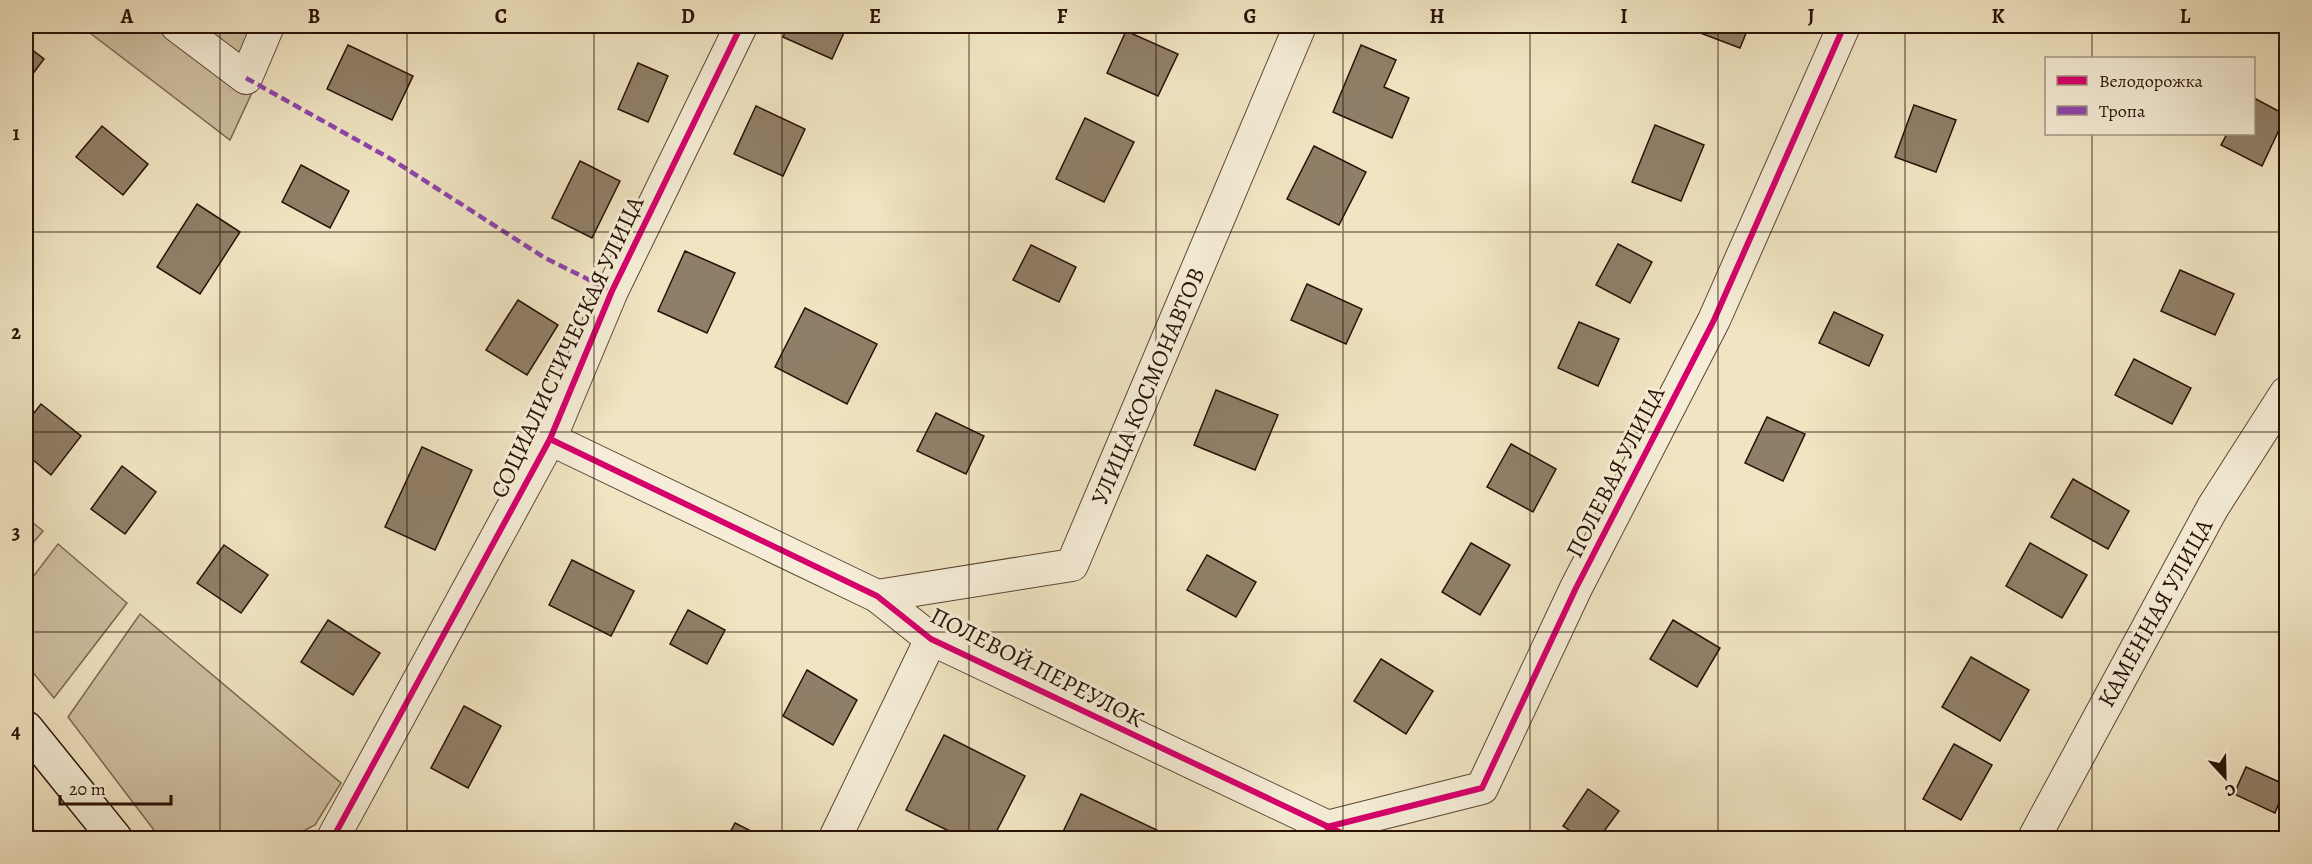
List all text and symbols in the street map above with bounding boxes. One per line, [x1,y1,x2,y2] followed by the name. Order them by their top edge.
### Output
[120,3,134,30] text: A
[308,3,320,30] text: B
[495,3,507,30] text: C
[681,3,695,30] text: D
[869,3,881,30] text: E
[1057,3,1068,30] text: F
[1243,3,1257,30] text: G
[1430,3,1445,30] text: H
[1620,3,1628,30] text: I
[1808,3,1815,30] text: J
[1991,3,2005,30] text: K
[2180,3,2191,30] text: L
[2045,57,2255,135] legend
[2099,69,2204,93] text: Велодорожка
[2099,99,2146,123] text: Тропа
[12,120,20,147] text: 1
[483,190,652,503] street label: СОЦИАЛИСТИЧЕСКАЯ УЛИЦА
[1083,262,1213,510] street label: УЛИЦА КОСМОНАВТОВ
[11,319,21,346] text: 2
[1558,380,1672,563] street label: ПОЛЕВАЯ УЛИЦА
[2090,512,2221,713] street label: КАМЕННАЯ УЛИЦА
[12,519,20,546] text: 3
[925,599,1150,735] street label: ПОЛЕВОЙ ПЕРЕУЛОК
[11,718,21,745] text: 4
[2195,747,2255,807] north arrow
[60,768,171,806] scale bar
[69,777,106,801] text: 20 m
[2221,778,2239,802] text: С

